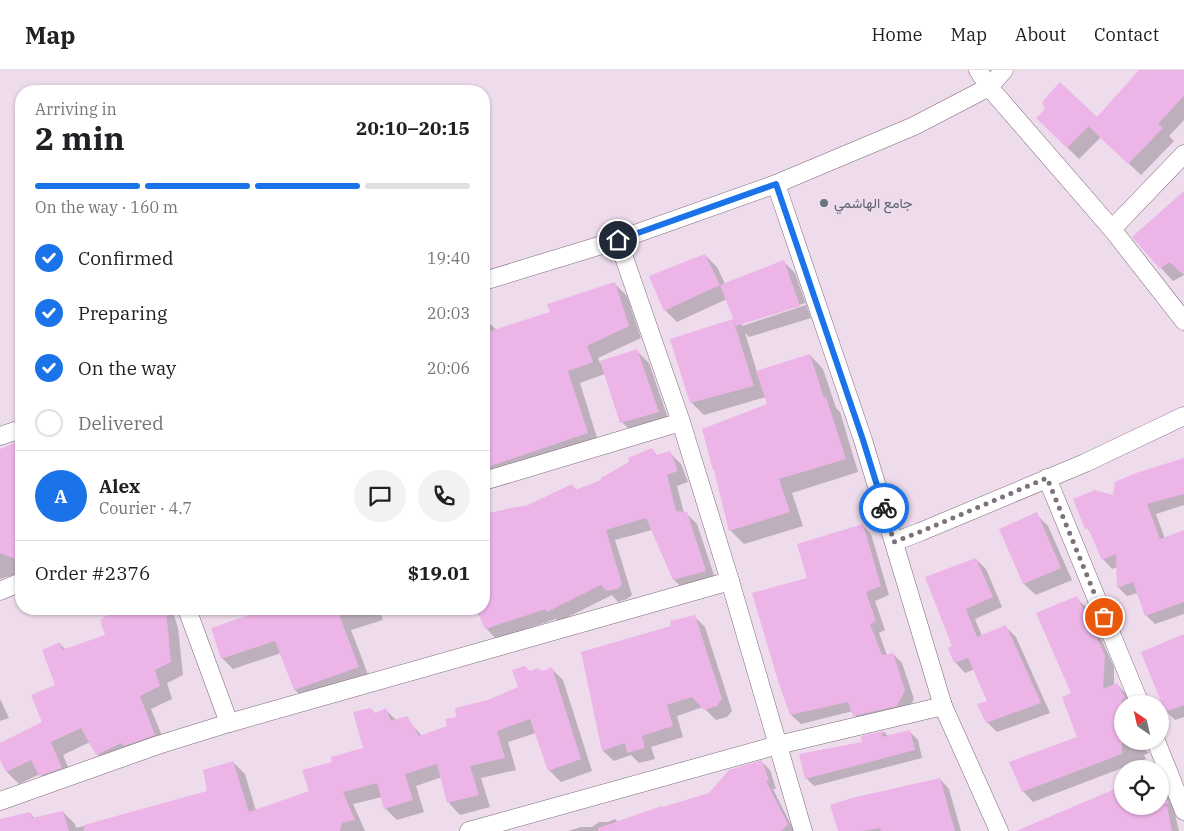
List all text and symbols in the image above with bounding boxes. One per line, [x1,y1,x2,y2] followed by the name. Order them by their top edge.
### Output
[25,19,75,51] text: Map
[871,23,923,46] text: Home
[951,23,987,46] text: Map
[1015,23,1066,46] text: About
[1094,23,1159,46] text: Contact
[35,99,117,119] text: Arriving in
[356,116,470,140] text: 20:10–20:15
[35,117,125,159] text: 2 min
[834,194,912,215] place label: جامع الهاشمي
[35,197,178,217] text: On the way · 160 m
[818,197,830,209] marker: جامع الهاشمي
[597,219,639,261] pin
[604,226,632,254] icon: home
[35,244,63,272] icon: check
[78,246,173,270] text: Confirmed
[427,248,470,268] text: 19:40
[35,299,63,327] icon: check
[78,301,167,325] text: Preparing
[427,303,470,323] text: 20:03
[35,354,63,382] icon: check
[78,356,176,380] text: On the way
[427,358,470,378] text: 20:06
[78,411,164,435] text: Delivered
[354,470,406,522] button: chat
[418,470,470,522] button: phone
[99,474,140,498] text: Alex
[859,483,909,533] courier
[54,484,68,508] text: A
[870,494,898,522] icon: bike
[99,498,192,518] text: Courier · 4.7
[35,561,150,585] text: Order #2376
[408,561,470,585] text: $19.01
[1083,596,1125,638] pin
[1090,603,1118,631] icon: bag
[1114,695,1169,750] north arrow
[1114,695,1169,815] map controls
[1114,760,1169,815] button: locate

